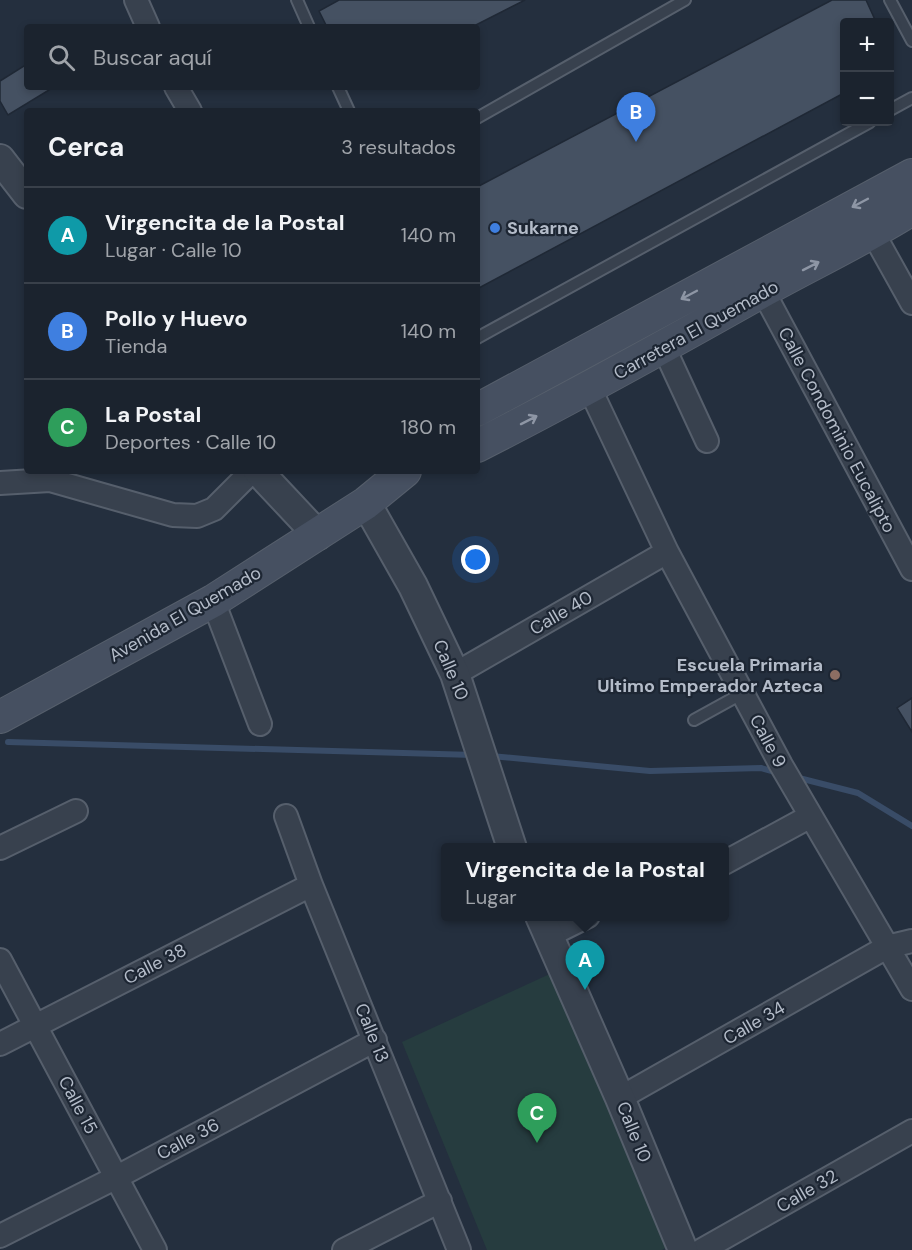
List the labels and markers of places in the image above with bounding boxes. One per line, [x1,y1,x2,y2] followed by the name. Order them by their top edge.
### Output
[616,92,656,142] pin: B
[507,216,579,240] place label: Sukarne
[488,221,502,235] marker: Sukarne
[597,653,823,698] place label: Escuela Primaria Ultimo Emperador Azteca
[828,668,842,682] marker: Escuela Primaria Ultimo Emperador Azteca
[566,940,604,990] pin: A
[518,1094,556,1143] pin: C

